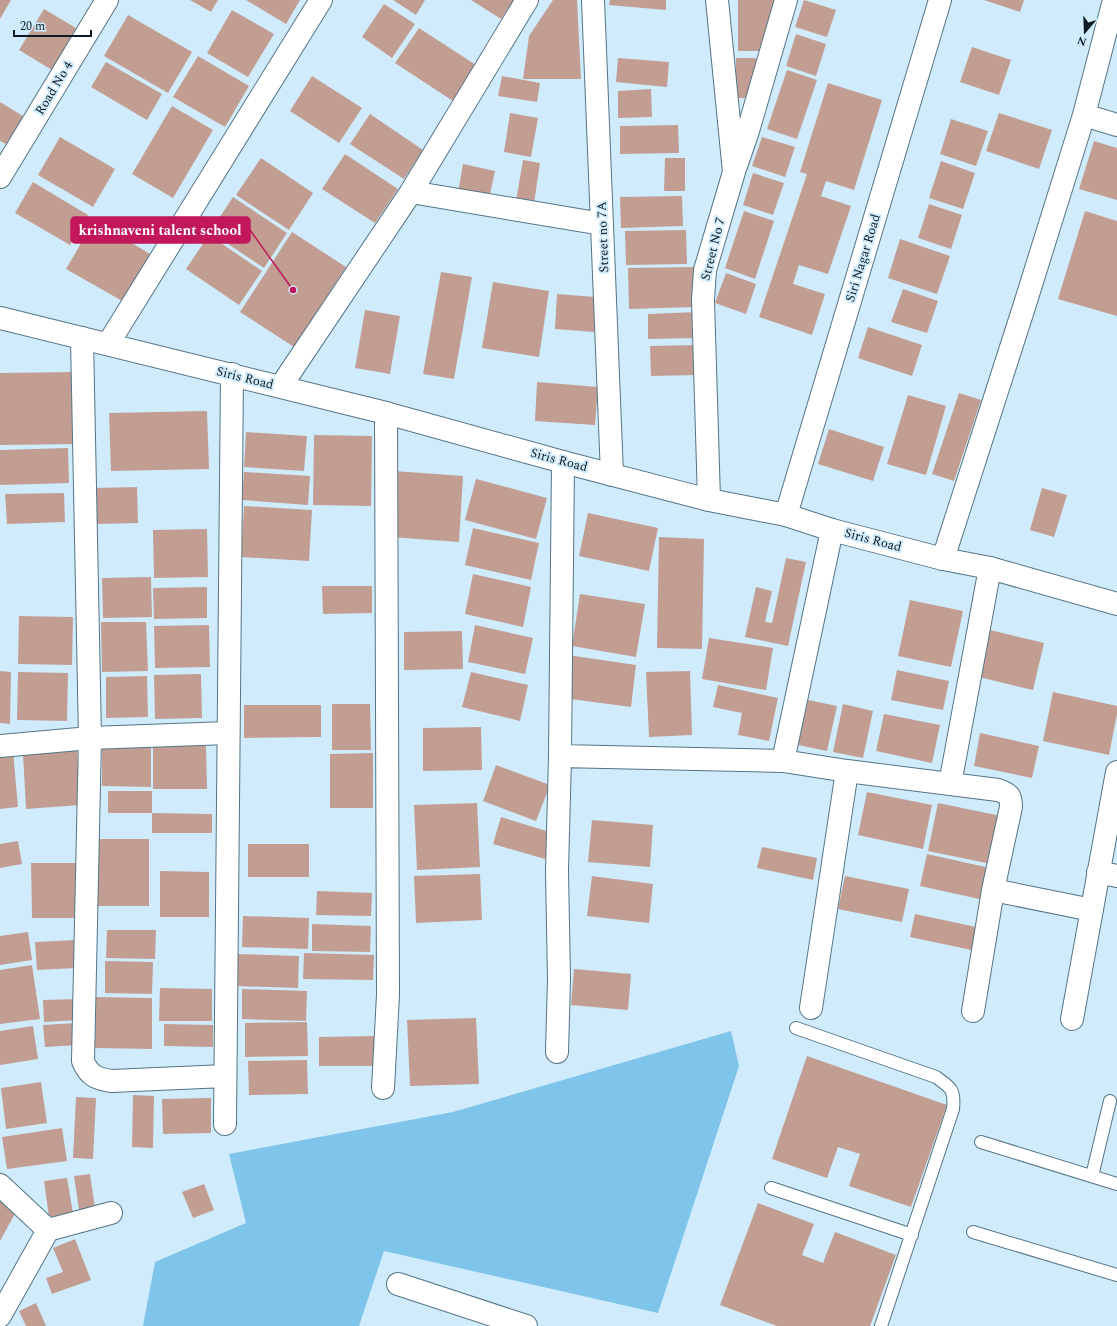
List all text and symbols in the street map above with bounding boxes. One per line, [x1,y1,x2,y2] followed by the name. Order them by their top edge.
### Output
[14,12,91,38] scale bar
[1065,12,1105,52] north arrow
[20,17,45,36] text: 20 m
[1075,31,1089,50] text: N
[30,57,78,119] street label: Road No 4
[592,201,614,273] street label: Street no 7A
[840,212,886,304] street label: Siri Nagar Road
[695,215,731,283] street label: Street No 7
[71,217,250,243] callout: krishnaveni talent school
[78,220,242,241] text: krishnaveni talent school
[214,361,276,395] street label: Siris Road
[528,443,590,477] street label: Siris Road
[842,523,904,557] street label: Siris Road

